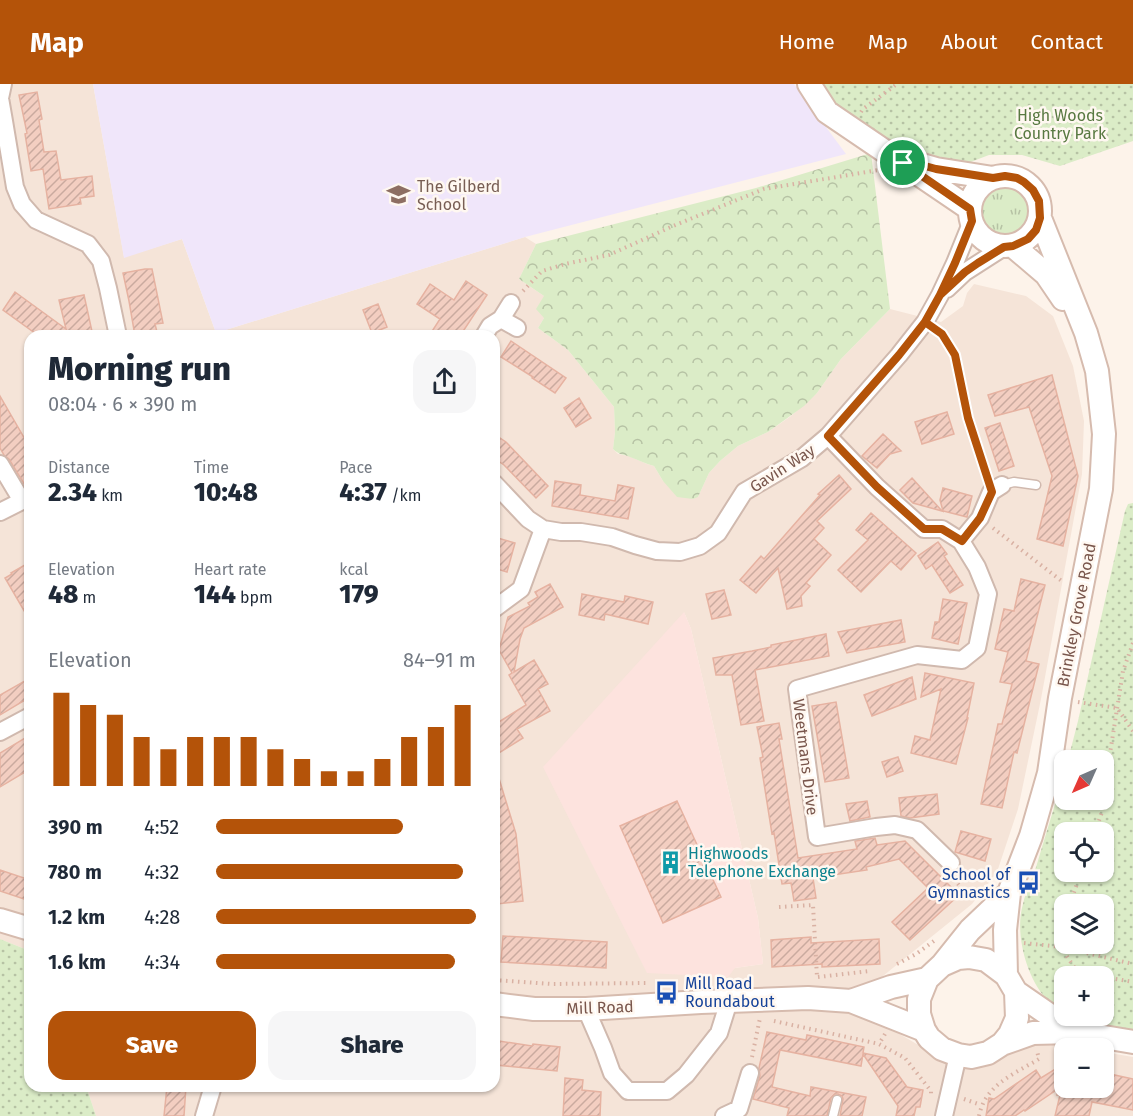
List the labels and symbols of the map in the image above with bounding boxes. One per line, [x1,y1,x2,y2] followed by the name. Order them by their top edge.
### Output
[1014,106,1107,143] park label: High Woods Country Park
[877,137,928,188] pin
[417,177,500,214] place label: The Gilberd School
[386,182,412,208] school or university icon: The Gilberd School
[746,440,818,496] street label: Gavin Way
[1053,542,1100,689] street label: Brinkley Grove Road
[789,698,822,816] street label: Weetmans Drive
[1054,750,1114,810] north arrow
[688,844,836,881] place label: Highwoods Telephone Exchange
[657,849,683,875] building icon: Highwoods Telephone Exchange
[928,865,1012,902] place label: School of Gymnastics
[1015,870,1041,896] bus stop icon: School of Gymnastics
[685,974,775,1011] place label: Mill Road Roundabout
[654,979,680,1005] bus stop icon: Mill Road Roundabout
[566,997,634,1018] street label: Mill Road

